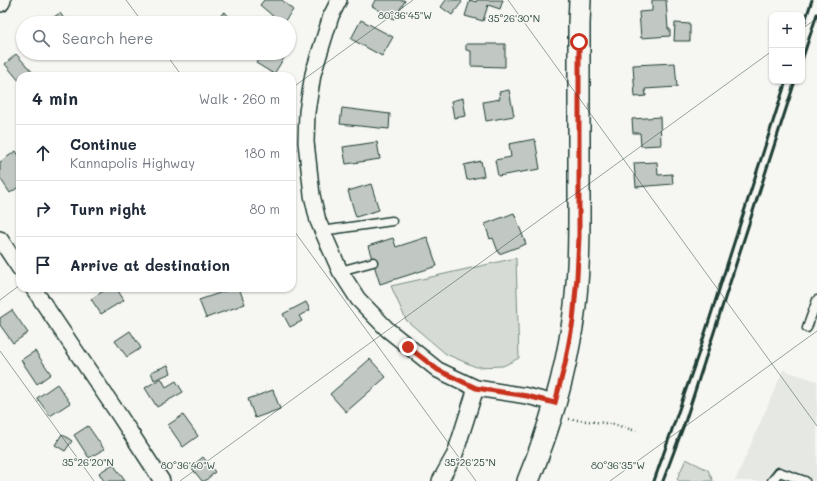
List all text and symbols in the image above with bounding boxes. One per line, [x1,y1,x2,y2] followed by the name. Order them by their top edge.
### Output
[378,8,432,22] text: 80°36'45"W
[488,11,540,25] text: 35°26'30"N
[769,12,805,84] map controls
[769,12,805,48] button: +
[16,16,296,60] search box
[30,27,52,49] icon: search
[62,28,153,48] text: Search here
[570,33,588,51] route start
[769,48,805,84] button: −
[32,87,78,109] text: 4 min
[199,90,280,107] text: Walk · 260 m
[70,134,137,154] text: Continue
[32,142,54,164] icon: ahead
[244,144,280,161] text: 180 m
[70,154,195,171] text: Kannapolis Highway
[32,198,54,220] icon: right
[70,199,147,219] text: Turn right
[250,200,280,217] text: 80 m
[32,254,54,276] icon: arrive
[70,255,230,275] text: Arrive at destination
[399,338,417,356] route end
[62,455,114,469] text: 35°26'20"N
[444,455,496,469] text: 35°26'25"N
[161,458,215,472] text: 80°36'40"W
[591,458,645,472] text: 80°36'35"W

